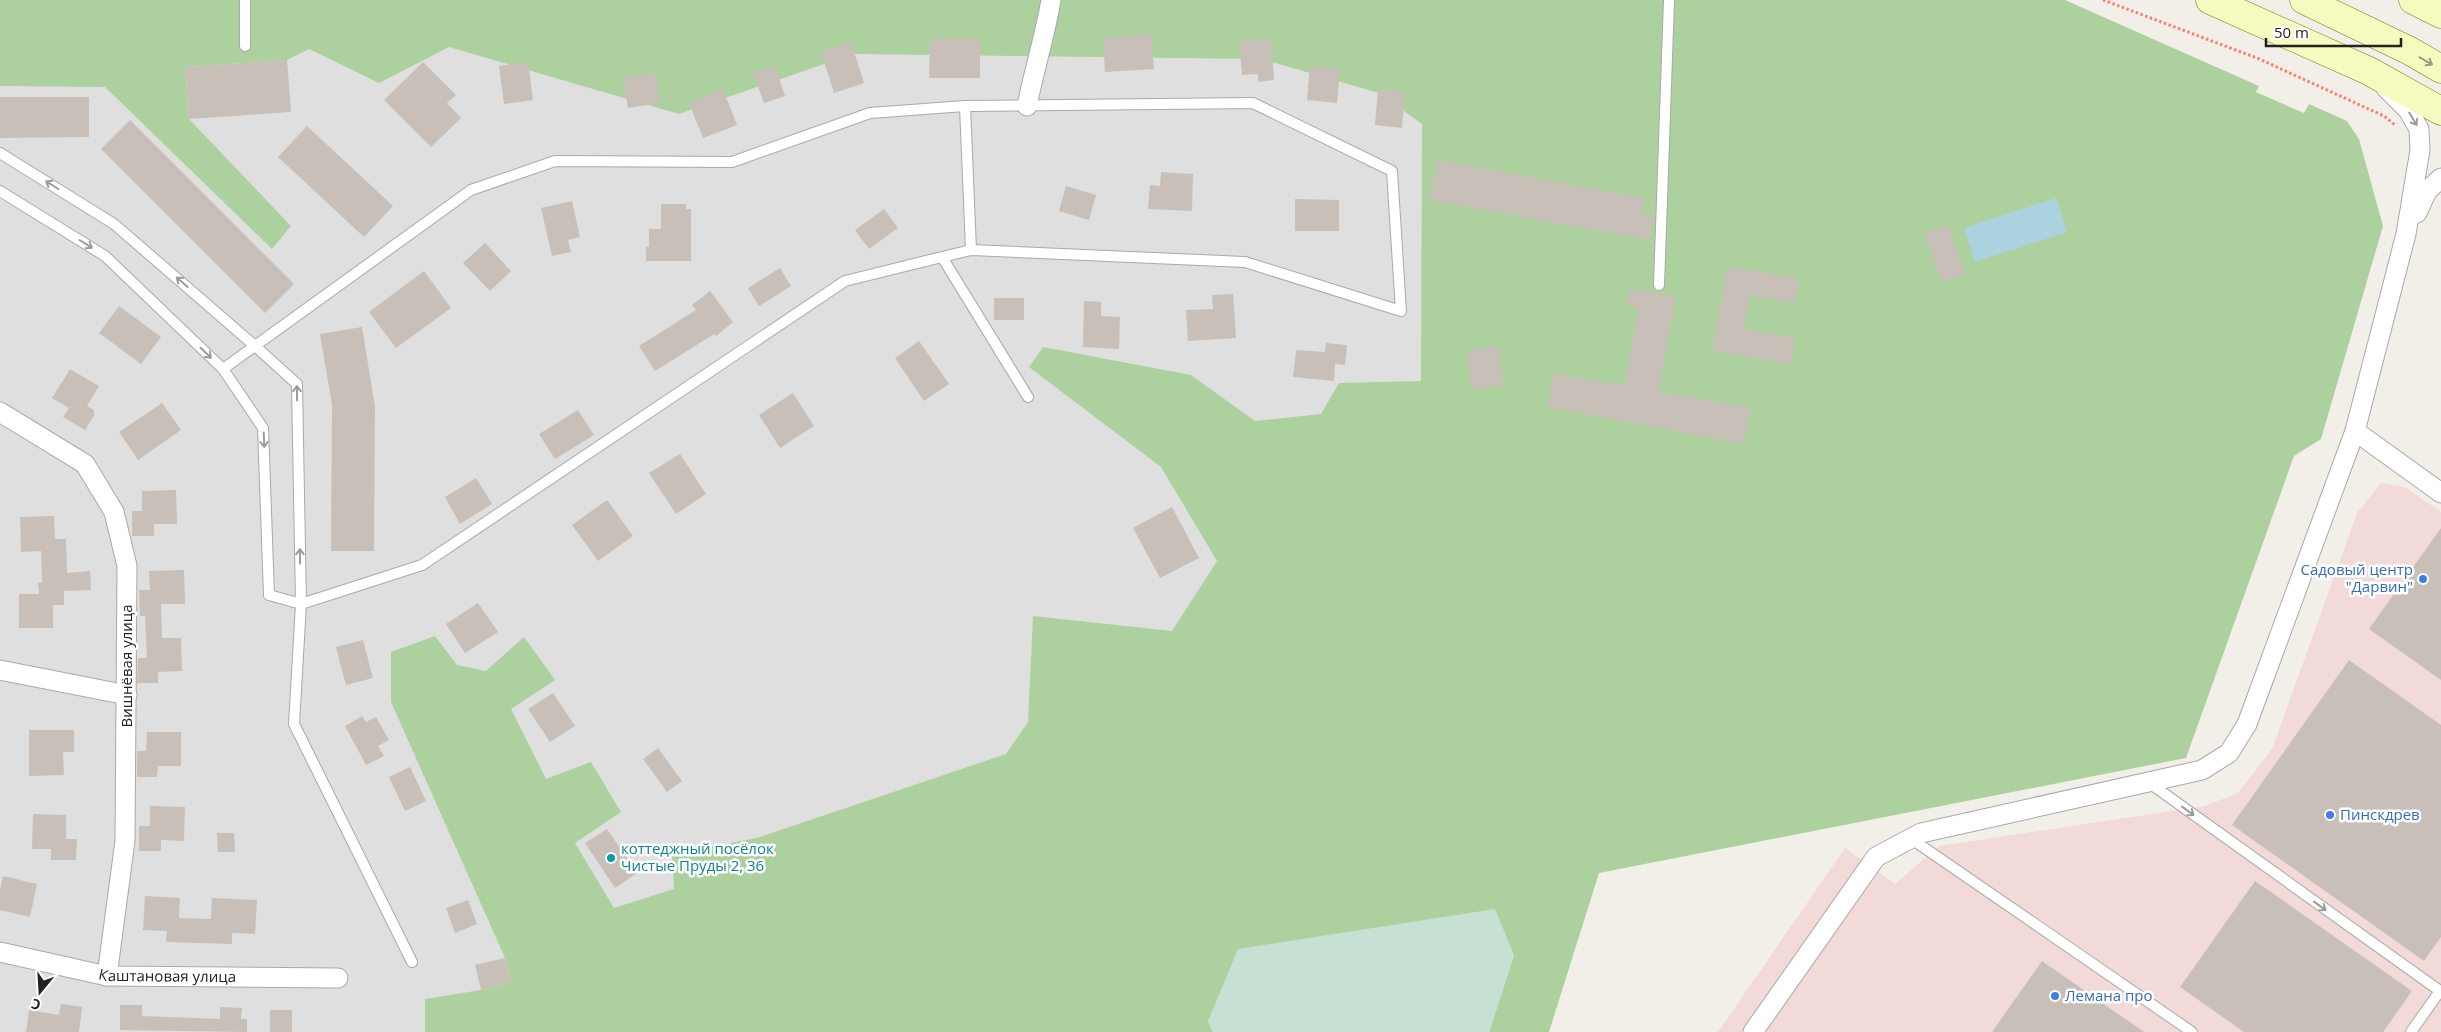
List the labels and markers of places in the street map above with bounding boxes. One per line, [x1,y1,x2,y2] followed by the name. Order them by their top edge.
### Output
[2300,559,2413,596] place label: Садовый центр "Дарвин"
[2417,573,2429,585] marker: Садовый центр "Дарвин"
[2340,804,2420,824] place label: Пинскдрев
[2324,809,2336,821] marker: Пинскдрев
[621,838,774,875] place label: коттеджный посёлок Чистые Пруды 2, 36
[605,852,617,864] marker: коттеджный посёлок Чистые Пруды 2, 36
[2065,985,2153,1005] place label: Лемана про
[2049,990,2061,1002] marker: Лемана про

